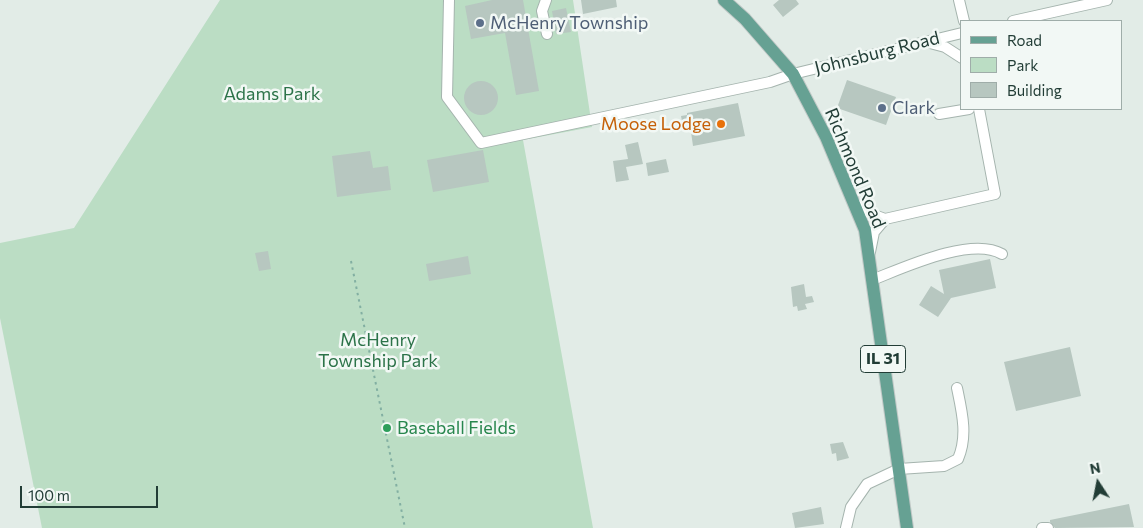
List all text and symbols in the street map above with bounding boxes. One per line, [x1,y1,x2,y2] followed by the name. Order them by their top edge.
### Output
[490,12,648,34] place label: McHenry Township
[474,17,486,29] marker: McHenry Township
[960,20,1123,110] legend
[812,27,942,79] street label: Johnsburg Road
[1007,31,1042,49] text: Road
[1007,56,1038,74] text: Park
[1007,81,1062,99] text: Building
[224,83,320,105] park label: Adams Park
[892,97,935,119] place label: Clark
[876,102,888,114] marker: Clark
[820,105,890,231] street label: Richmond Road
[601,113,711,135] place label: Moose Lodge
[715,118,727,130] marker: Moose Lodge
[318,329,438,372] park label: McHenry Township Park
[860,346,906,372] road number: IL 31
[397,417,516,439] place label: Baseball Fields
[381,422,393,434] marker: Baseball Fields
[1073,458,1123,508] north arrow
[1088,458,1102,477] text: N
[22,476,160,508] scale bar
[28,486,70,504] text: 100 m

